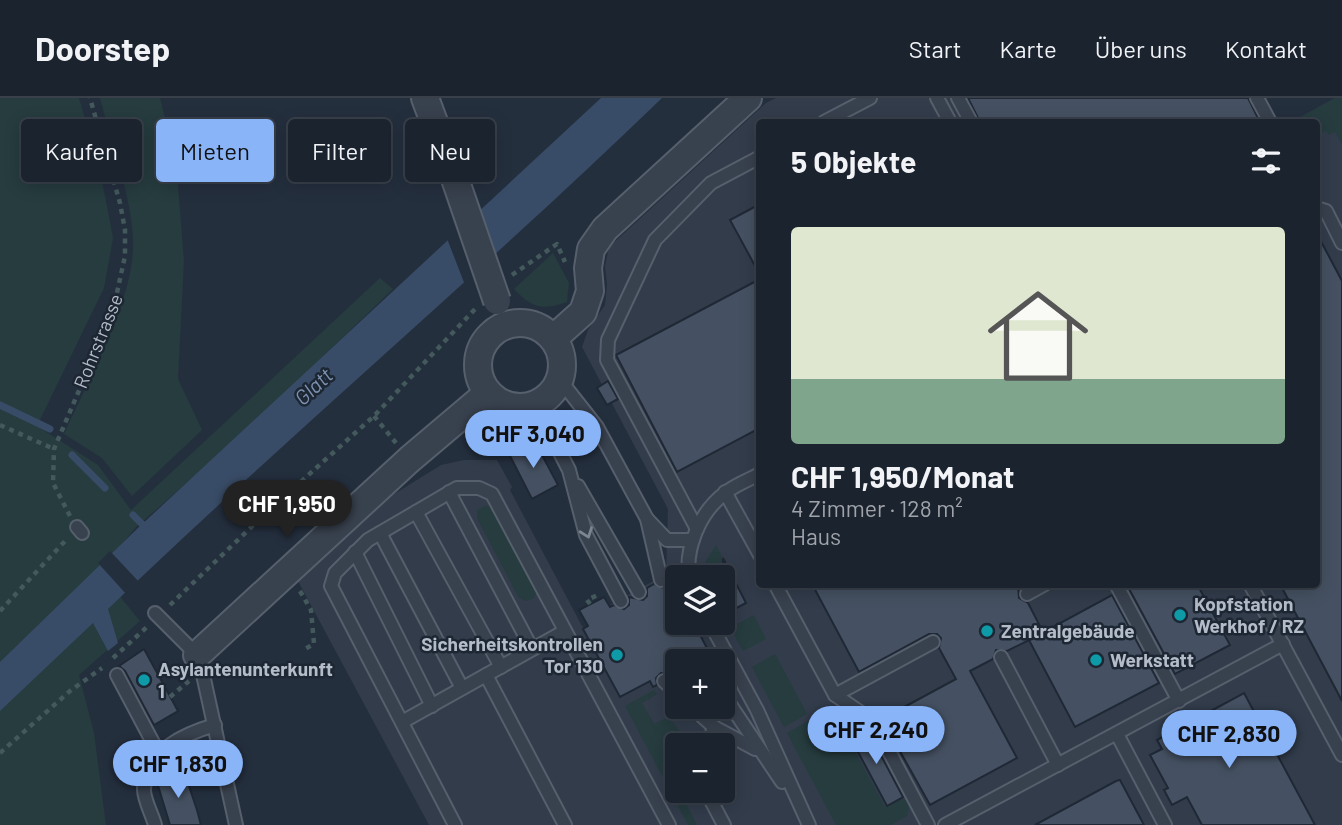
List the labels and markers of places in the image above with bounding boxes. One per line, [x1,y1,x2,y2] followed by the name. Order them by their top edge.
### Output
[453,410,613,470] pin: CHF 3,040
[207,480,367,540] pin: CHF 1,950
[1194,592,1304,637] place label: Kopfstation Werkhof / RZ
[1172,607,1188,623] marker: Kopfstation Werkhof / RZ
[1001,619,1135,642] place label: Zentralgebäude
[979,623,995,639] marker: Zentralgebäude
[421,632,603,677] place label: Sicherheitskontrollen Tor 130
[609,647,625,663] marker: Sicherheitskontrollen Tor 130
[1110,648,1194,671] place label: Werkstatt
[1088,652,1104,668] marker: Werkstatt
[158,657,333,702] place label: Asylantenunterkunft 1
[136,672,152,688] marker: Asylantenunterkunft 1
[796,706,956,766] pin: CHF 2,240
[1149,710,1309,770] pin: CHF 2,830
[98,740,258,800] pin: CHF 1,830

